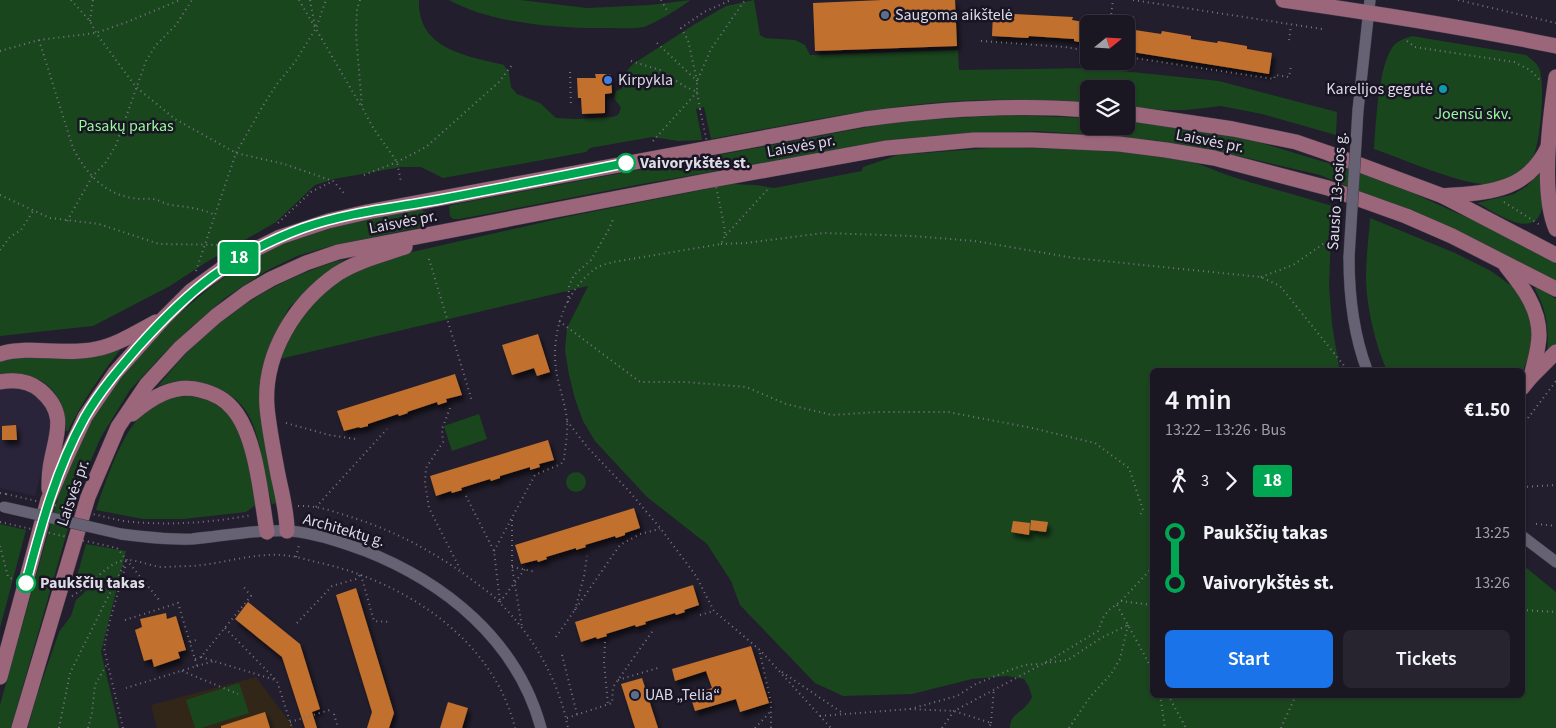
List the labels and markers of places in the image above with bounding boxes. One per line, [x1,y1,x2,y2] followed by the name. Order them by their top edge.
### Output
[895,4,1013,26] place label: Saugoma aikštelė
[879,9,891,21] marker: Saugoma aikštelė
[618,69,673,91] place label: Kirpykla
[602,74,614,86] marker: Kirpykla
[1326,78,1433,100] place label: Karelijos gegutė
[1437,83,1449,95] marker: Karelijos gegutė
[639,152,751,174] place label: Vaivorykštės st.
[616,153,636,173] marker: Vaivorykštės st.
[40,572,145,594] place label: Paukščių takas
[16,573,36,593] marker: Paukščių takas
[645,684,720,706] place label: UAB „Telia“
[629,689,641,701] marker: UAB „Telia“

